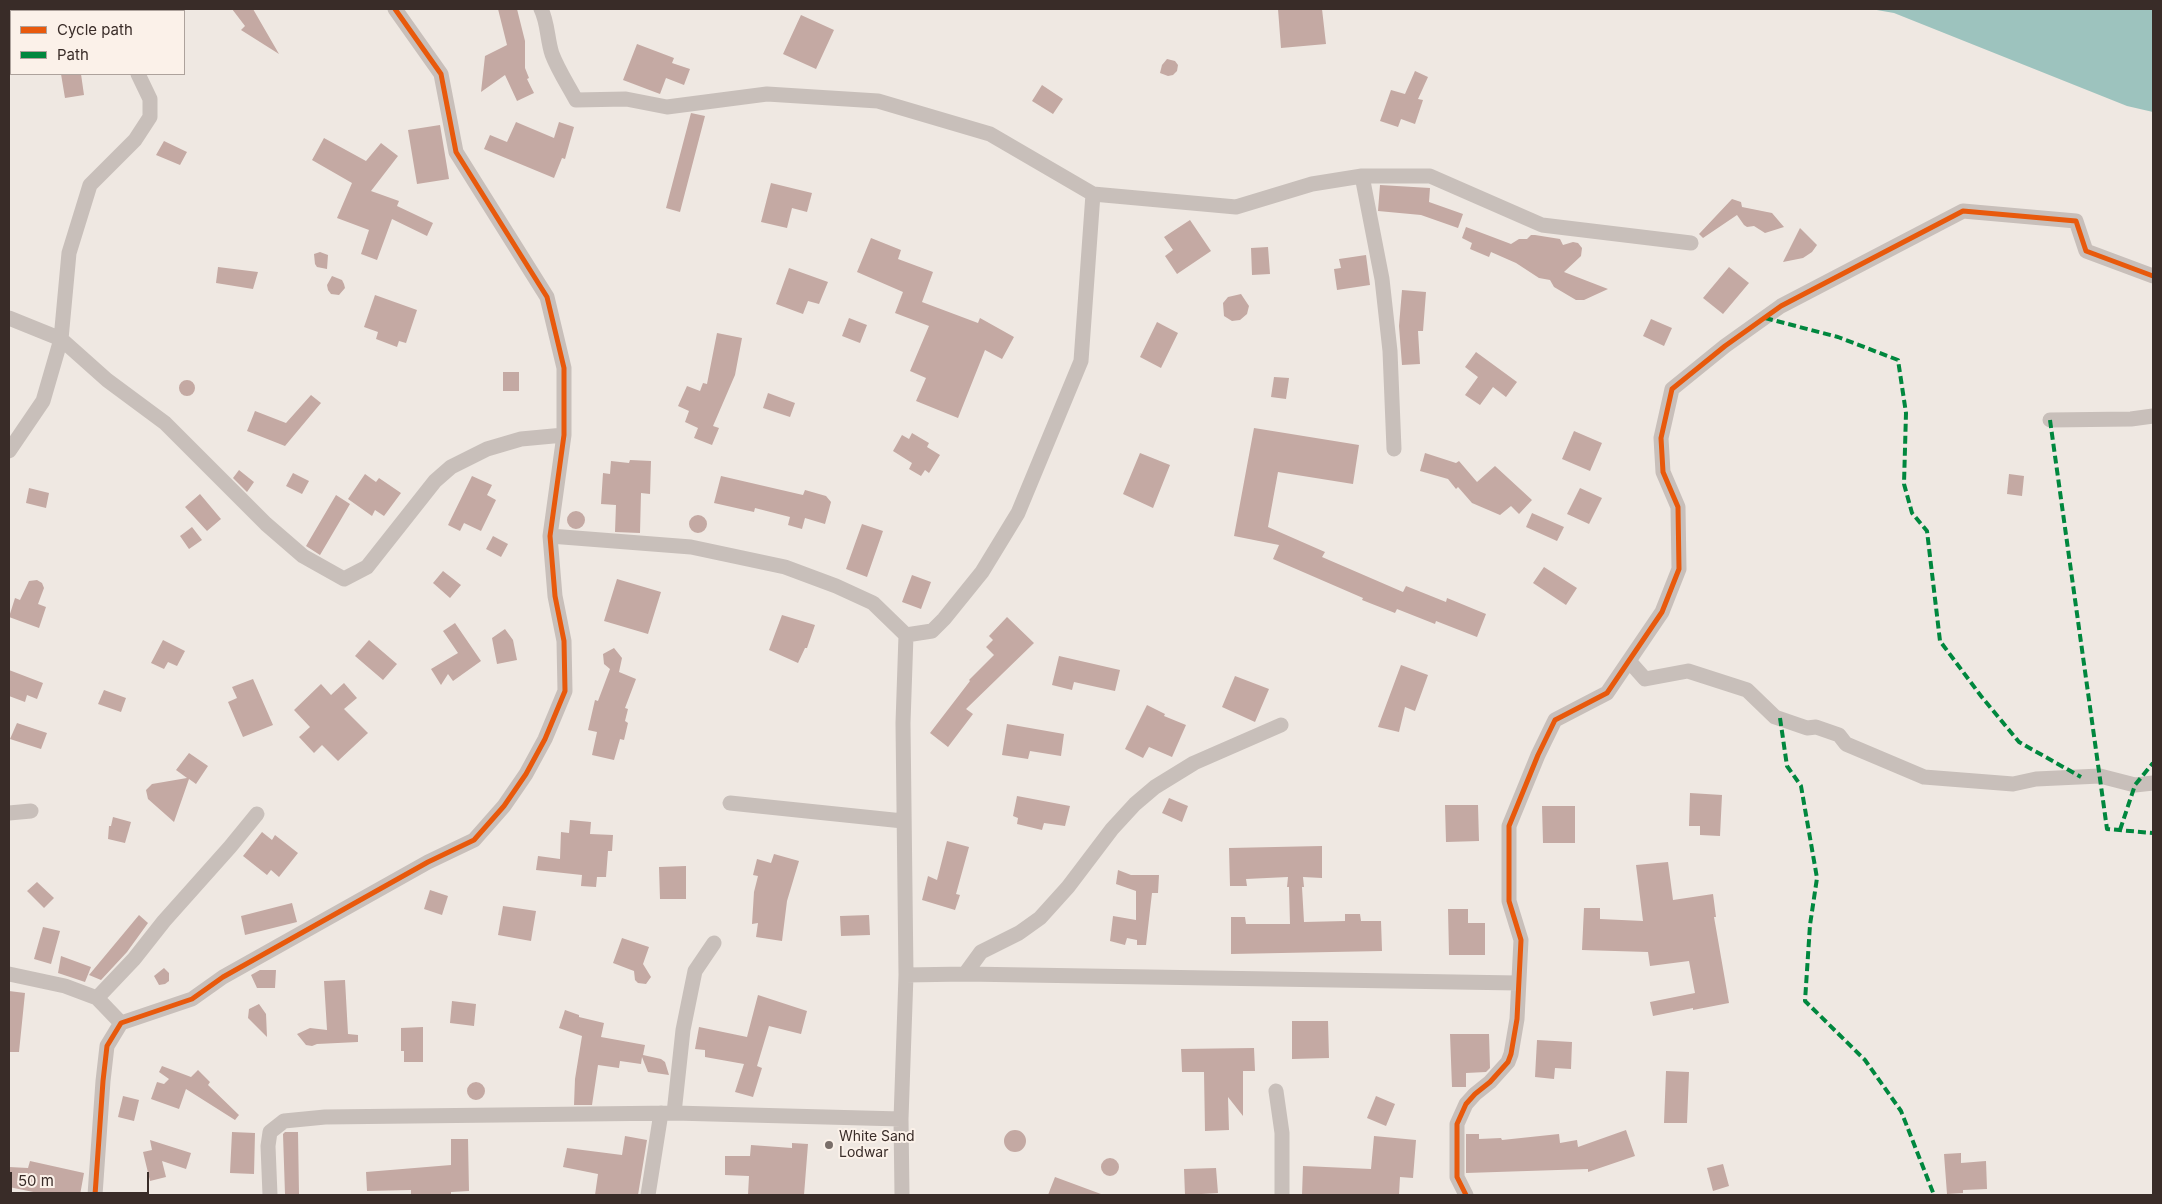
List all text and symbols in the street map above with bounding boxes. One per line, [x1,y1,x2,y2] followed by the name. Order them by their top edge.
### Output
[10,10,185,75] legend
[57,20,133,39] text: Cycle path
[57,45,89,64] text: Path
[839,1129,915,1162] place label: White Sand Lodwar
[823,1139,835,1151] marker: White Sand Lodwar
[12,1162,151,1194] scale bar
[18,1171,54,1190] text: 50 m

